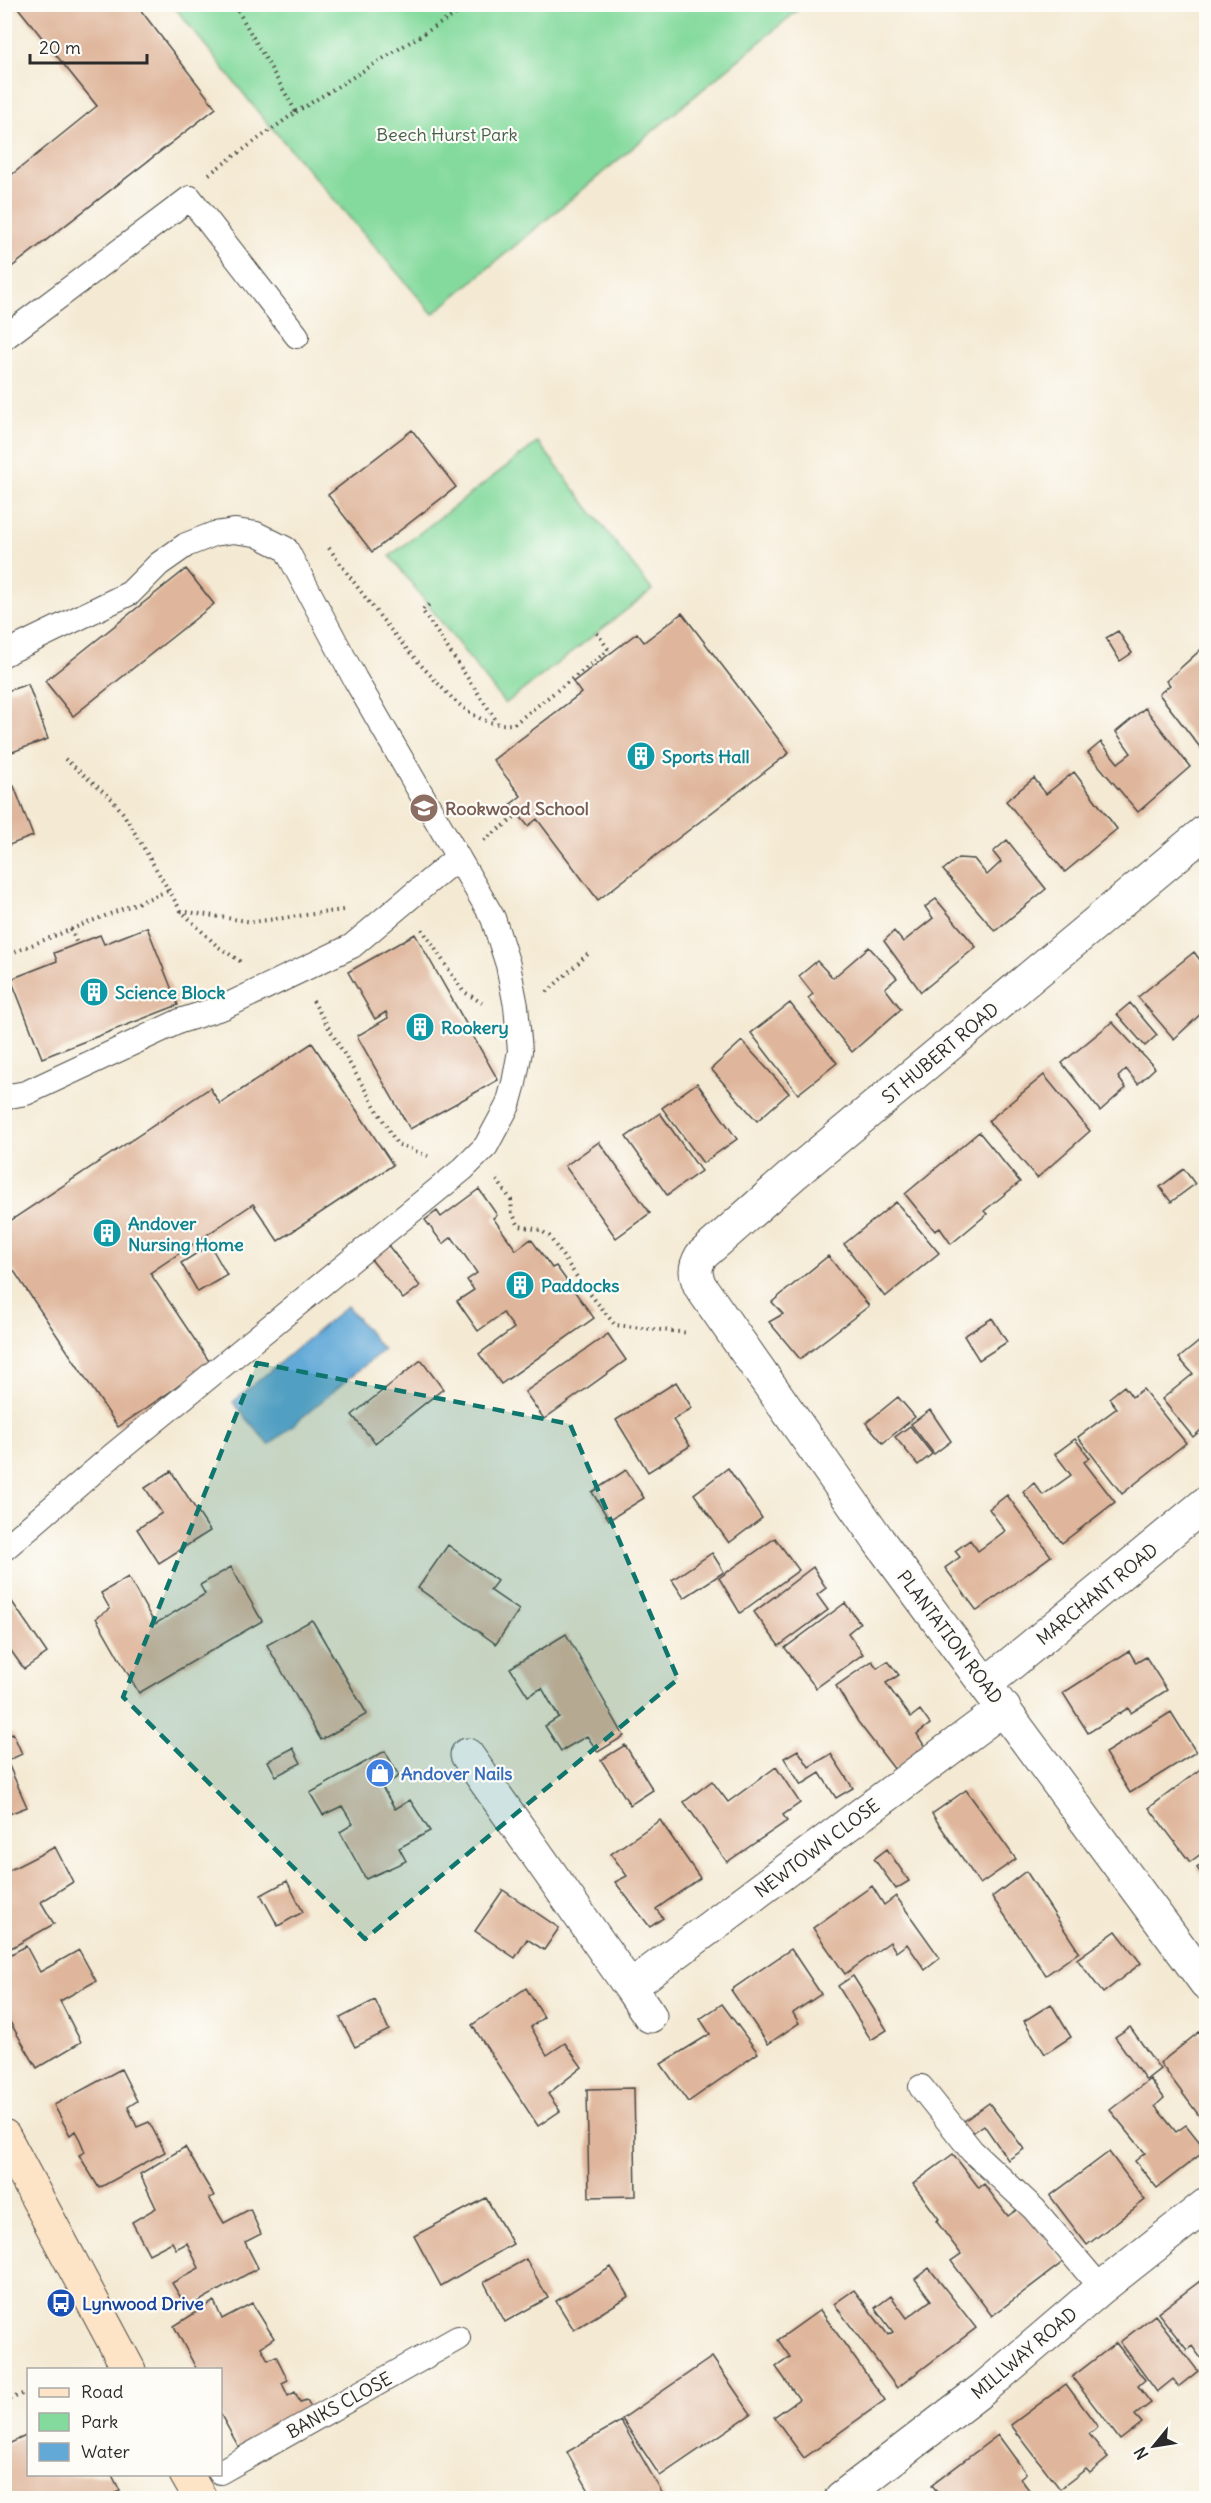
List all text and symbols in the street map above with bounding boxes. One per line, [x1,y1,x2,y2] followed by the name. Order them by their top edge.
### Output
[30,27,147,65] scale bar
[39,36,81,59] text: 20 m
[376,123,518,146] park label: Beech Hurst Park
[625,740,657,772] building icon: Sports Hall
[662,745,750,768] place label: Sports Hall
[408,792,440,824] school or university icon: Rookwood School
[445,797,589,820] place label: Rookwood School
[78,976,110,1008] building icon: Science Block
[115,981,225,1004] place label: Science Block
[877,997,1003,1109] street label: ST HUBERT ROAD
[404,1011,436,1043] building icon: Rookery
[441,1016,509,1039] place label: Rookery
[128,1212,244,1256] place label: Andover Nursing Home
[91,1217,123,1249] building icon: Andover Nursing Home
[504,1269,536,1301] building icon: Paddocks
[541,1274,619,1297] place label: Paddocks
[1032,1538,1162,1650] street label: MARCHANT ROAD
[892,1566,1008,1708] street label: PLANTATION ROAD
[364,1757,396,1789] shop icon: Andover Nails
[401,1762,513,1785] place label: Andover Nails
[750,1793,884,1903] street label: NEWTOWN CLOSE
[45,2287,77,2319] bus stop icon: Lynwood Drive
[82,2292,204,2315] place label: Lynwood Drive
[966,2302,1082,2404] street label: MILLWAY ROAD
[282,2367,396,2443] street label: BANKS CLOSE
[27,2368,222,2476] legend
[81,2380,124,2403] text: Road
[81,2410,118,2433] text: Park
[1124,2416,1184,2476] north arrow
[81,2440,131,2463] text: Water
[1130,2444,1152,2463] text: N

